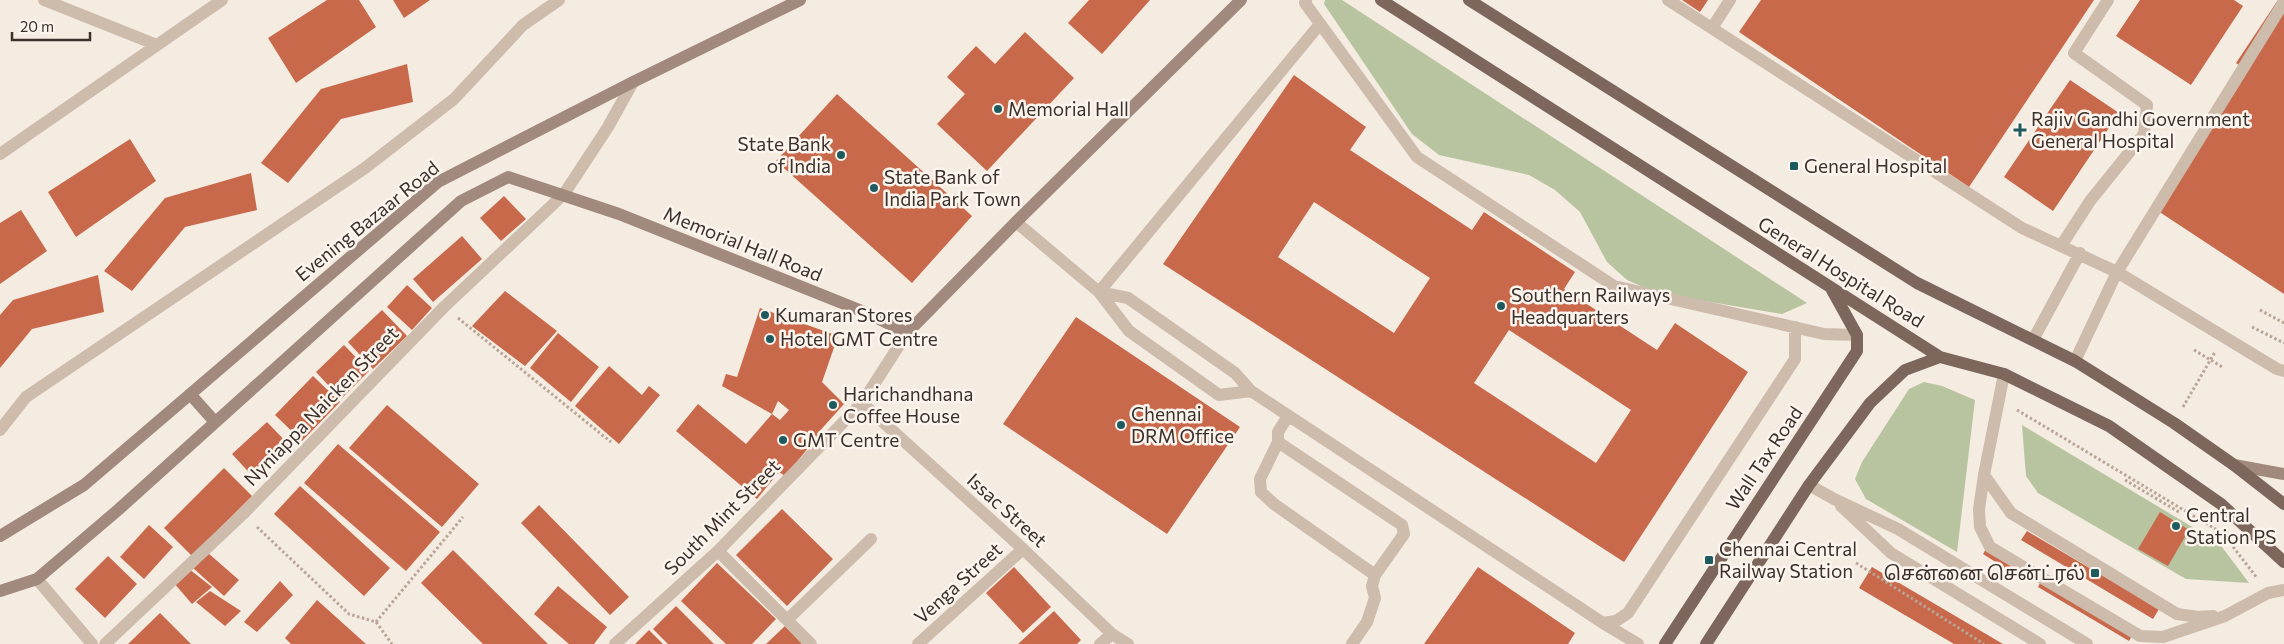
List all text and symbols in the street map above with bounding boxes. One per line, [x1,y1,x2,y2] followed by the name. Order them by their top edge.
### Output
[12,10,90,42] scale bar
[20,17,54,35] text: 20 m
[1008,97,1129,120] place label: Memorial Hall
[992,103,1004,115] marker: Memorial Hall
[2031,107,2250,152] place label: Rajiv Gandhi Government General Hospital
[2013,123,2027,137] marker: Rajiv Gandhi Government General Hospital
[738,132,831,177] place label: State Bank of India
[835,149,847,161] marker: State Bank of India
[1804,154,1947,177] place label: General Hospital
[290,156,443,286] street label: Evening Bazaar Road
[1788,160,1800,172] marker: General Hospital
[884,165,1021,210] place label: State Bank of India Park Town
[868,182,880,194] marker: State Bank of India Park Town
[661,201,826,286] street label: Memorial Hall Road
[1754,211,1929,332] street label: General Hospital Road
[1511,283,1670,328] place label: Southern Railways Headquarters
[1495,300,1507,312] marker: Southern Railways Headquarters
[775,303,912,326] place label: Kumaran Stores
[759,309,771,321] marker: Kumaran Stores
[239,321,403,490] street label: Nyniappa Naicken Street
[780,327,938,350] place label: Hotel GMT Centre
[764,333,776,345] marker: Hotel GMT Centre
[843,382,973,427] place label: Harichandhana Coffee House
[827,399,839,411] marker: Harichandhana Coffee House
[1720,401,1807,514] street label: Wall Tax Road
[1131,402,1234,447] place label: Chennai DRM Office
[1115,419,1127,431] marker: Chennai DRM Office
[793,428,899,451] place label: GMT Centre
[777,434,789,446] marker: GMT Centre
[659,454,785,579] street label: South Mint Street
[963,468,1052,552] street label: Issac Street
[2186,503,2276,548] place label: Central Station PS
[2170,520,2182,532] marker: Central Station PS
[909,537,1006,628] street label: Venga Street
[1719,537,1857,582] place label: Chennai Central Railway Station
[1703,554,1715,566] marker: Chennai Central Railway Station
[1884,561,2085,585] place label: சென்னை சென்ட்ரல்
[2089,567,2101,579] marker: சென்னை சென்ட்ரல்

